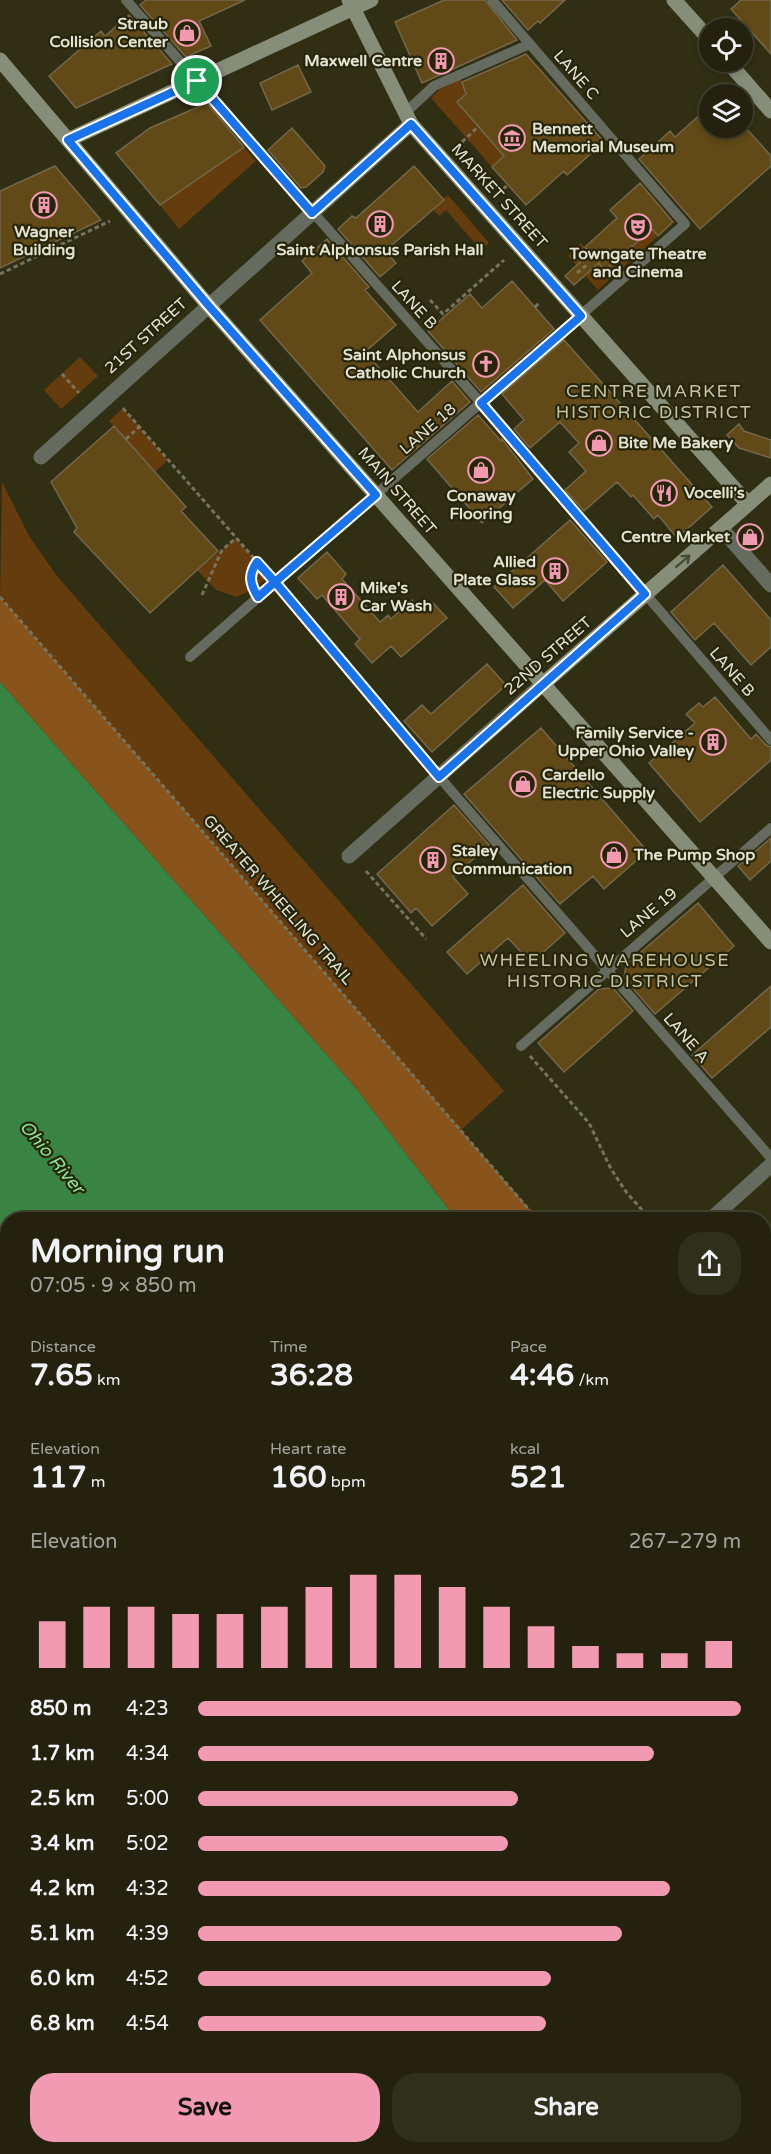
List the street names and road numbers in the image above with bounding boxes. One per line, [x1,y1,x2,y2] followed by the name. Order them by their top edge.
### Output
[549,46,603,104] street label: LANE C
[447,139,551,253] street label: MARKET STREET
[387,276,441,334] street label: LANE B
[101,294,191,378] street label: 21ST STREET
[396,399,460,459] street label: LANE 18
[354,443,441,539] street label: MAIN STREET
[500,612,596,700] street label: 22ND STREET
[705,643,759,701] street label: LANE B
[199,811,357,989] street label: GREATER WHEELING TRAIL
[616,883,682,943] street label: LANE 19
[659,1009,713,1067] street label: LANE A

